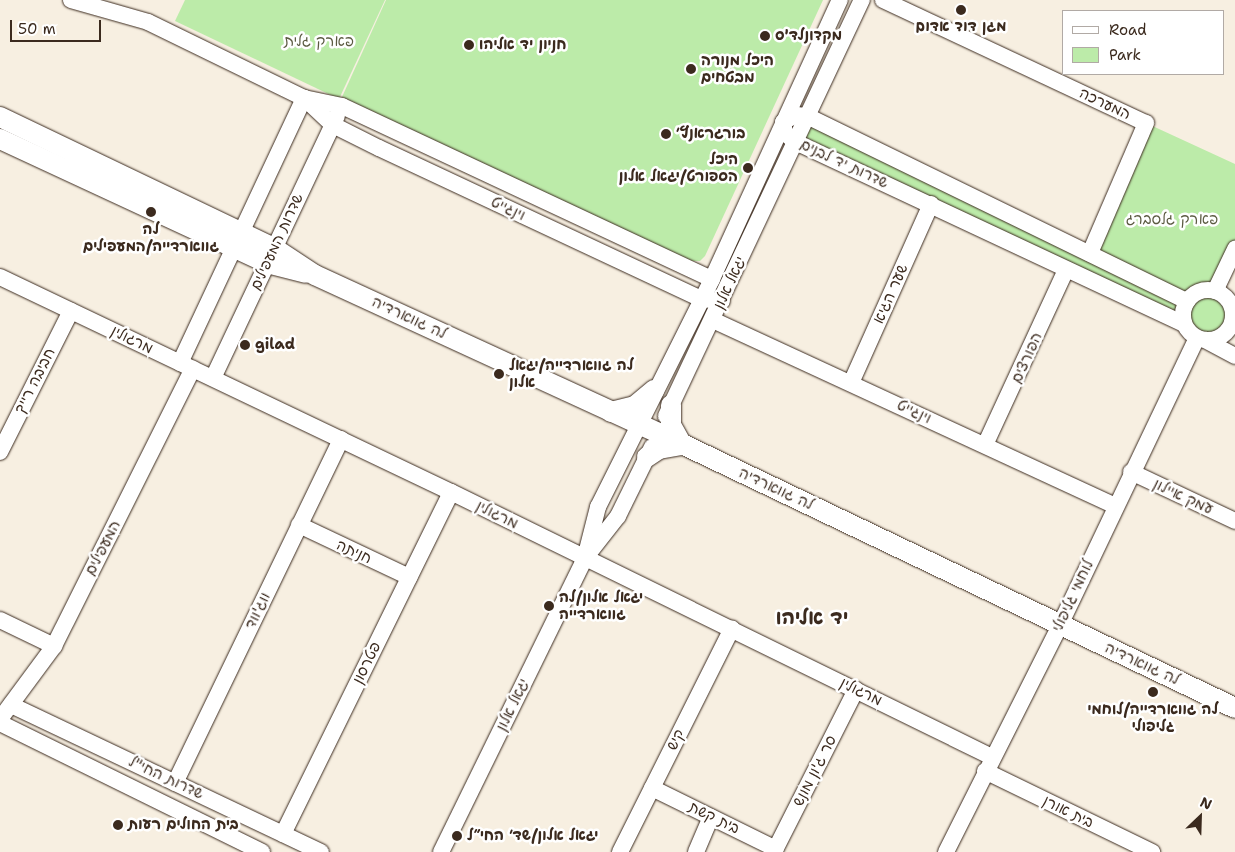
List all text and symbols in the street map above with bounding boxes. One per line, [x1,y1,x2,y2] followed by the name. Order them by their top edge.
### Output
[955,4,967,16] marker: מגן דוד אדום
[12,10,104,42] scale bar
[1062,10,1225,75] legend
[916,18,1006,36] place label: מגן דוד אדום
[18,19,56,39] text: 50 m
[1109,20,1147,40] text: Road
[775,27,842,45] place label: מקדונלד'ס
[759,30,771,42] marker: מקדונלד'ס
[284,33,354,51] park label: פארק גלית
[479,36,567,54] place label: חניון יד אליהו
[463,39,475,51] marker: חניון יד אליהו
[1109,45,1141,65] text: Park
[701,51,774,86] place label: היכל מנורה מבטחים
[685,63,697,75] marker: היכל מנורה מבטחים
[1076,84,1134,124] street label: המערכה
[676,125,746,143] place label: בורגראנץ׳
[660,128,672,140] marker: בורגראנץ׳
[797,136,891,192] street label: שדרות יד לבנים
[619,150,738,185] place label: היכל הספורט/יגאל אלון
[742,162,754,174] marker: היכל הספורט/יגאל אלון
[247,191,307,293] street label: שדרות המעפילים
[488,193,528,225] street label: וינגייט
[145,206,157,218] marker: לה גווארדייה/המעפילים
[1126,211,1218,229] park label: פארק גלסברג
[83,220,219,255] place label: לה גווארדייה/המעפילים
[710,254,750,312] street label: יגאל אלון
[870,261,912,327] street label: שער הגיא
[369,293,449,343] street label: לה גווארדיה
[108,322,156,358] street label: מרגולין
[1008,330,1046,386] street label: הפורצים
[255,336,295,354] place label: gilad
[239,339,251,351] marker: gilad
[11,345,59,417] street label: חביבה רייך
[509,356,634,391] place label: לה גווארדייה/יגאל אלון
[493,368,505,380] marker: לה גווארדייה/יגאל אלון
[894,396,934,428] street label: וינגייט
[736,464,816,514] street label: לה גווארדיה
[1150,475,1216,519] street label: עמק איילון
[473,497,521,533] street label: מרגולין
[81,517,125,579] street label: המעפילים
[333,536,375,568] street label: חניתה
[1049,557,1097,635] street label: לוחמי גליפולי
[559,588,643,623] place label: יגאל אלון/לה גווארדייה
[241,590,275,632] street label: ווג'ווד
[543,600,555,612] marker: יגאל אלון/לה גווארדייה
[776,605,848,629] district label: יד אליהו
[349,639,385,687] street label: פטרסון
[1102,639,1182,689] street label: לה גווארדיה
[837,674,885,710] street label: מרגולין
[493,676,533,734] street label: יגאל אלון
[1147,686,1159,698] marker: לה גווארדייה/לוחמי גליפולי
[1088,700,1218,735] place label: לה גווארדייה/לוחמי גליפולי
[663,726,689,754] street label: קיש
[789,733,841,809] street label: סר ג'ון מונש
[126,753,206,803] street label: שדרות החי"ל
[1040,792,1096,832] street label: בית אורן
[1175,792,1225,842] north arrow
[1197,793,1215,814] text: N
[686,798,742,838] street label: בית קשת
[128,816,239,834] place label: בית החולים רעות
[112,819,124,831] marker: בית החולים רעות
[467,827,598,845] place label: יגאל אלון/שד׳ החי״ל
[451,830,463,842] marker: יגאל אלון/שד׳ החי״ל

